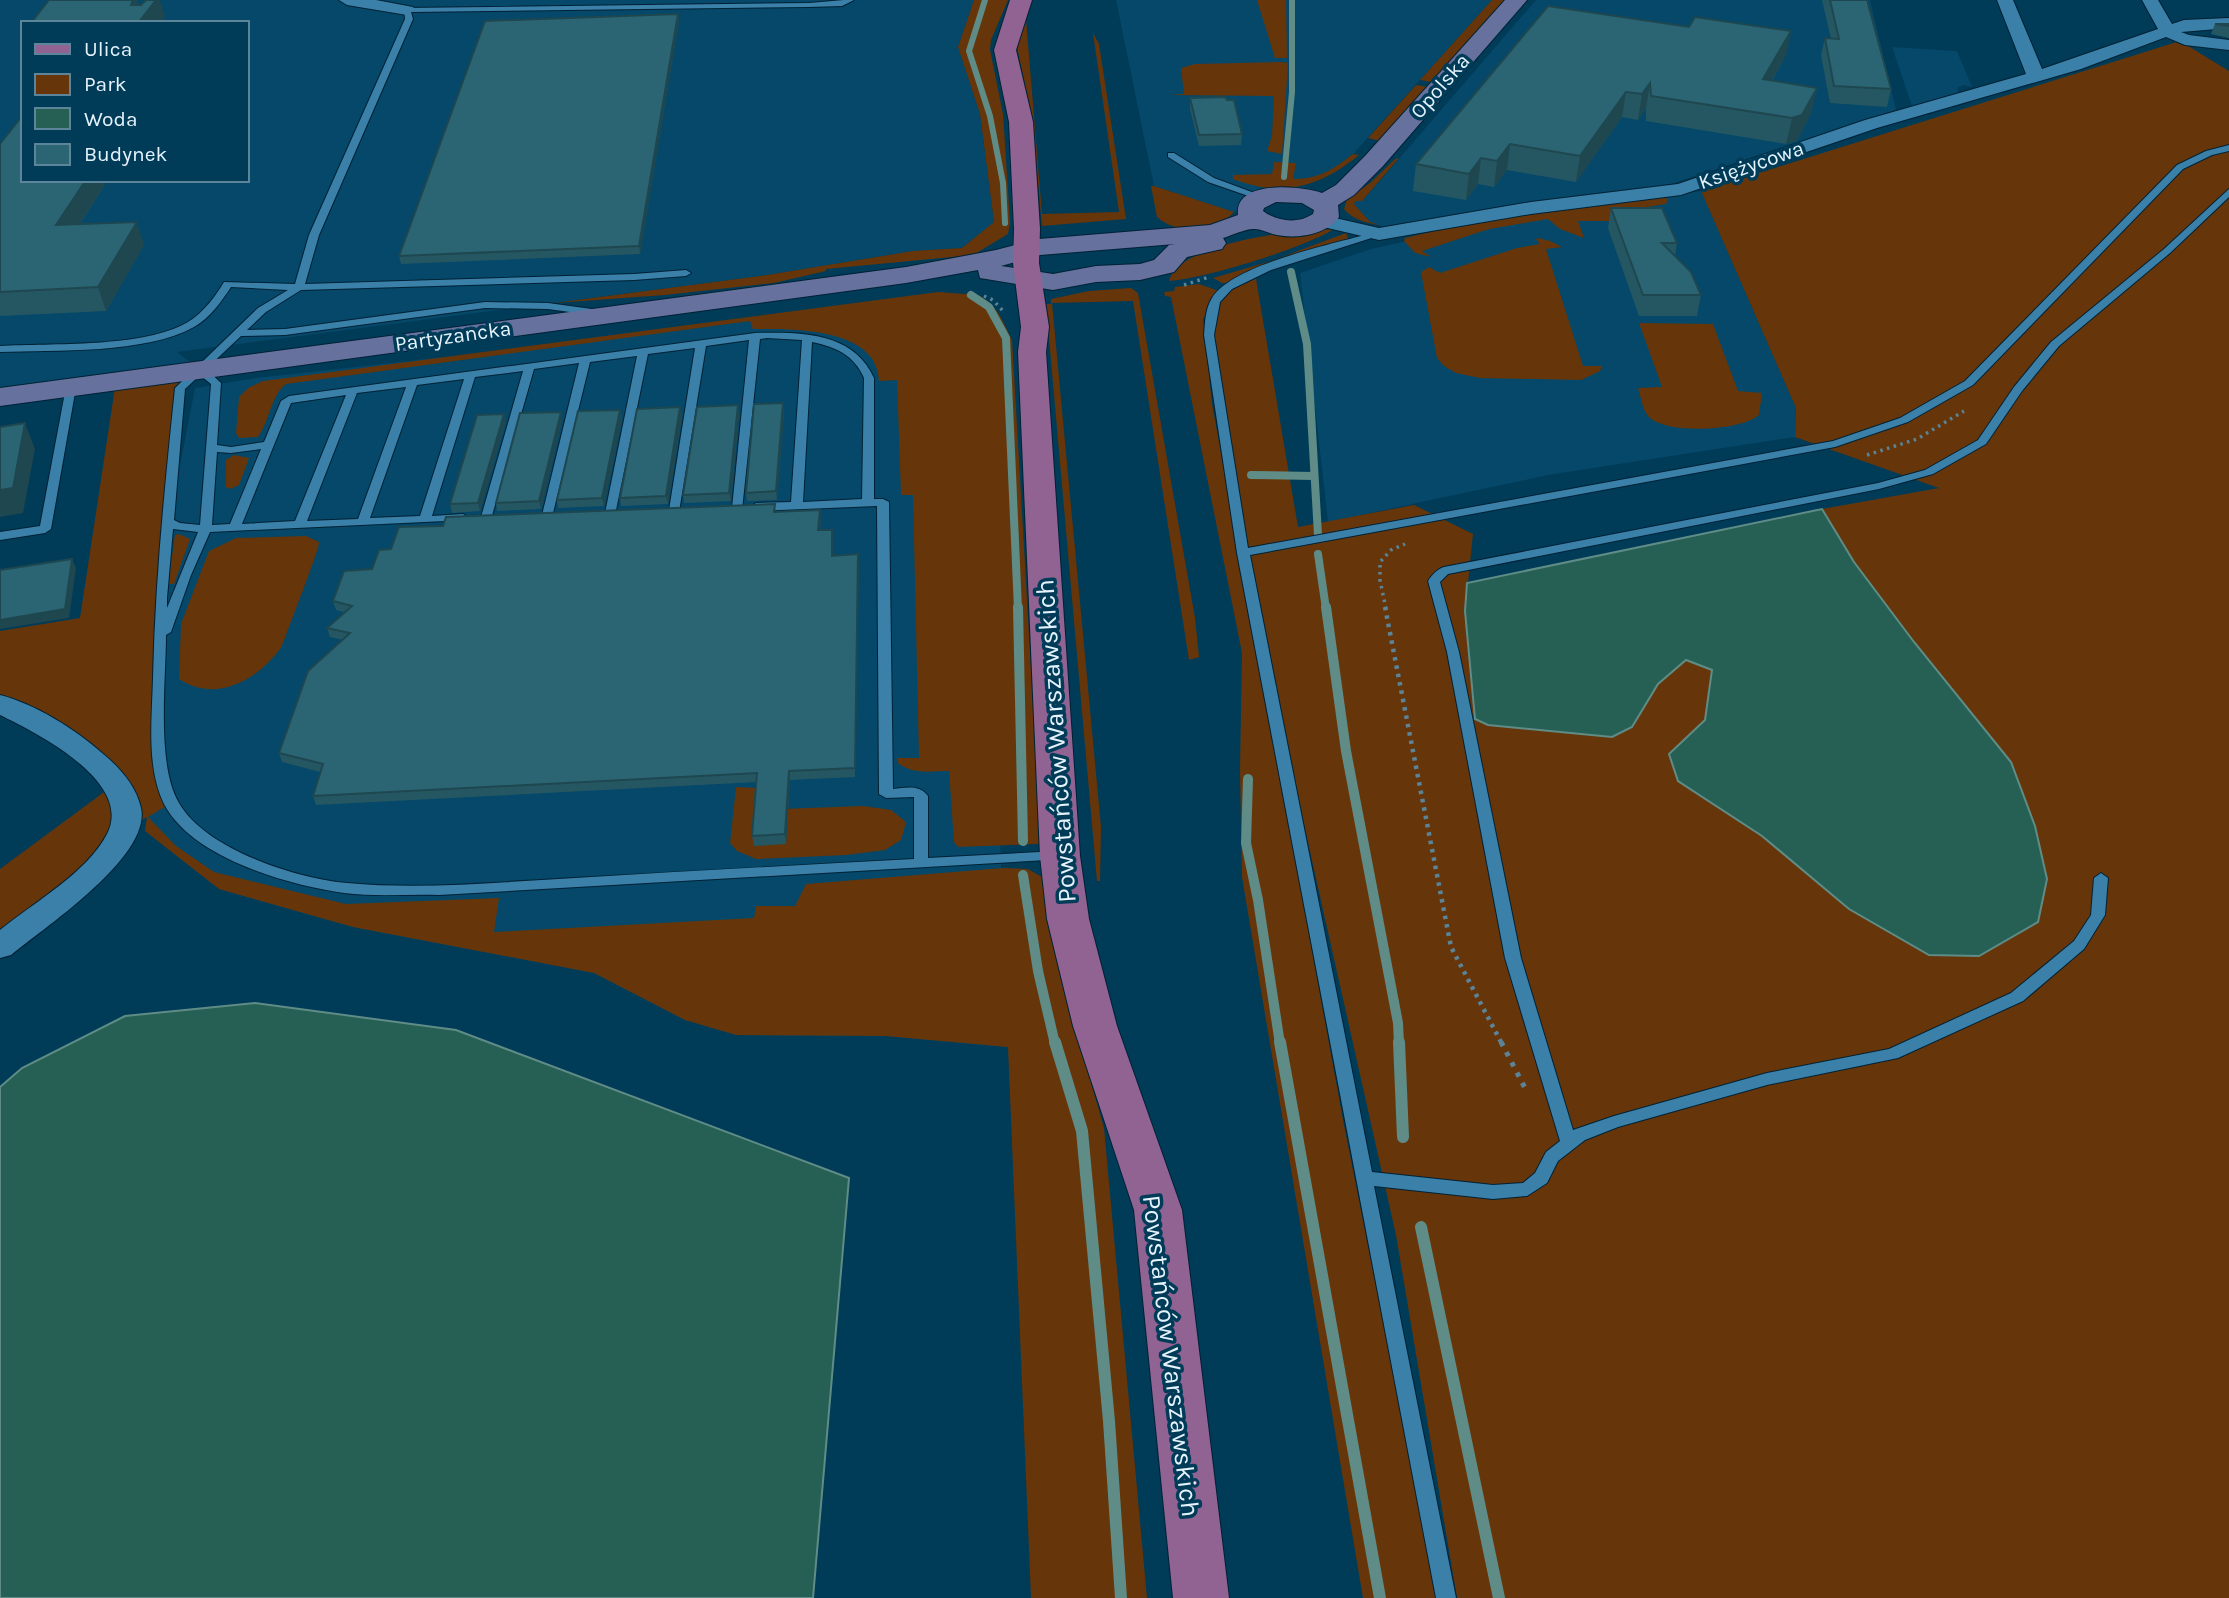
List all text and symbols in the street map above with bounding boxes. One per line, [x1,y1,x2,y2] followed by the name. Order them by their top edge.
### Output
[21,21,248,182] legend
[84,37,132,61] text: Ulica
[1405,49,1475,123] street label: Opolska
[84,72,127,96] text: Park
[84,107,138,131] text: Woda
[1695,136,1807,194] street label: Księżycowa
[84,142,167,166] text: Budynek
[393,316,513,356] street label: Partyzancka
[1029,578,1083,904] street label: Powstańców Warszawskich
[1136,1193,1206,1519] street label: Powstańców Warszawskich

